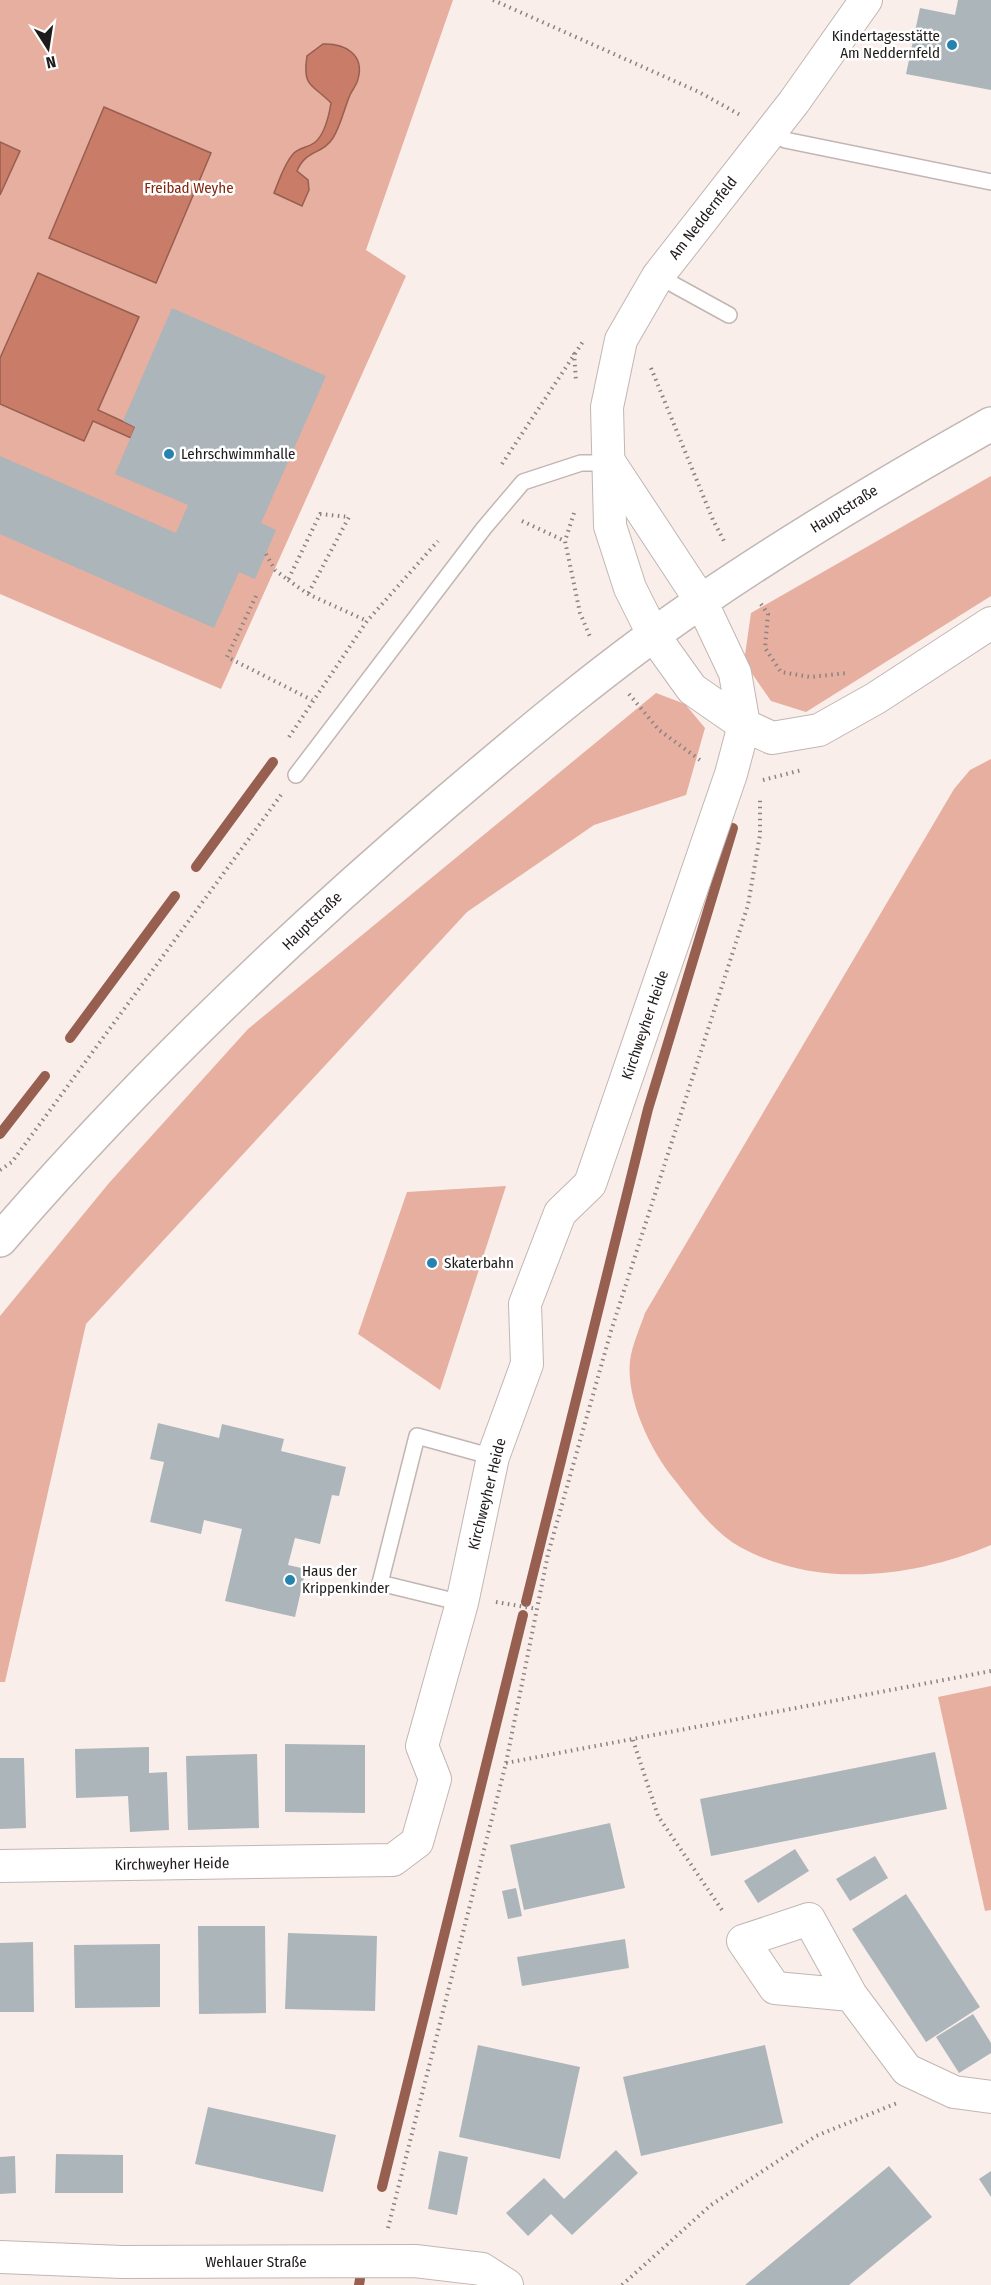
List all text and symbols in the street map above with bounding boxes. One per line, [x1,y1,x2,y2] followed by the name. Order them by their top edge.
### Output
[18,18,78,78] north arrow
[832,27,940,62] place label: Kindertagesstätte Am Neddernfeld
[945,38,959,52] marker: Kindertagesstätte Am Neddernfeld
[44,52,58,72] text: N
[665,173,741,263] street label: Am Neddernfeld
[144,179,234,197] park label: Freibad Weyhe
[181,445,295,463] place label: Lehrschwimmhalle
[162,447,176,461] marker: Lehrschwimmhalle
[807,481,881,537] street label: Hauptstraße
[278,888,346,954] street label: Hauptstraße
[618,968,672,1082] street label: Kirchweyher Heide
[444,1254,514,1272] place label: Skaterbahn
[425,1256,439,1270] marker: Skaterbahn
[464,1436,510,1552] street label: Kirchweyher Heide
[302,1562,390,1597] place label: Haus der Krippenkinder
[283,1573,297,1587] marker: Haus der Krippenkinder
[115,1854,229,1874] street label: Kirchweyher Heide
[205,2253,307,2271] street label: Wehlauer Straße

